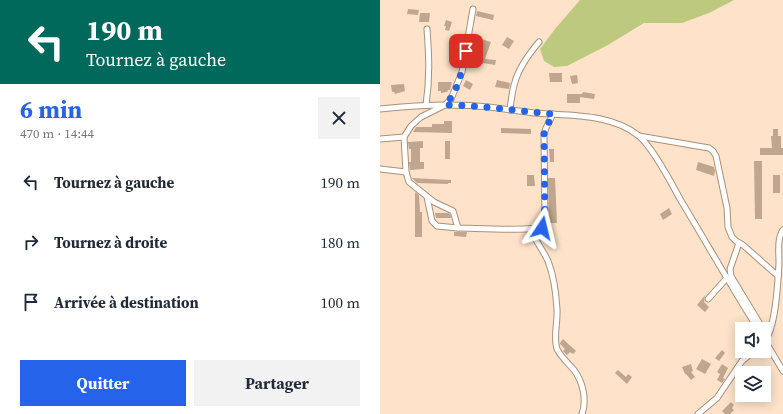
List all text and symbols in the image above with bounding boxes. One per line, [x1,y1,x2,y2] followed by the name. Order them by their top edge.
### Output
[86,11,163,49] text: 190 m
[20,16,72,68] icon: left
[449,34,483,68] pin
[455,40,477,62] icon: arrive
[86,47,226,72] text: Tournez à gauche
[20,93,82,126] text: 6 min
[318,97,360,139] button: close
[20,125,94,142] text: 470 m · 14:44
[20,171,42,193] icon: left
[54,172,174,193] text: Tournez à gauche
[320,172,360,193] text: 190 m
[521,207,563,249] position arrow
[20,231,42,253] icon: right
[54,232,167,253] text: Tournez à droite
[320,232,360,253] text: 180 m
[20,291,42,313] icon: arrive
[54,292,199,313] text: Arrivée à destination
[320,292,360,313] text: 100 m
[735,322,771,402] map controls
[735,322,771,358] button: sound
[20,360,186,406] button: Quitter
[194,360,360,406] button: Partager
[735,366,771,402] button: layers

